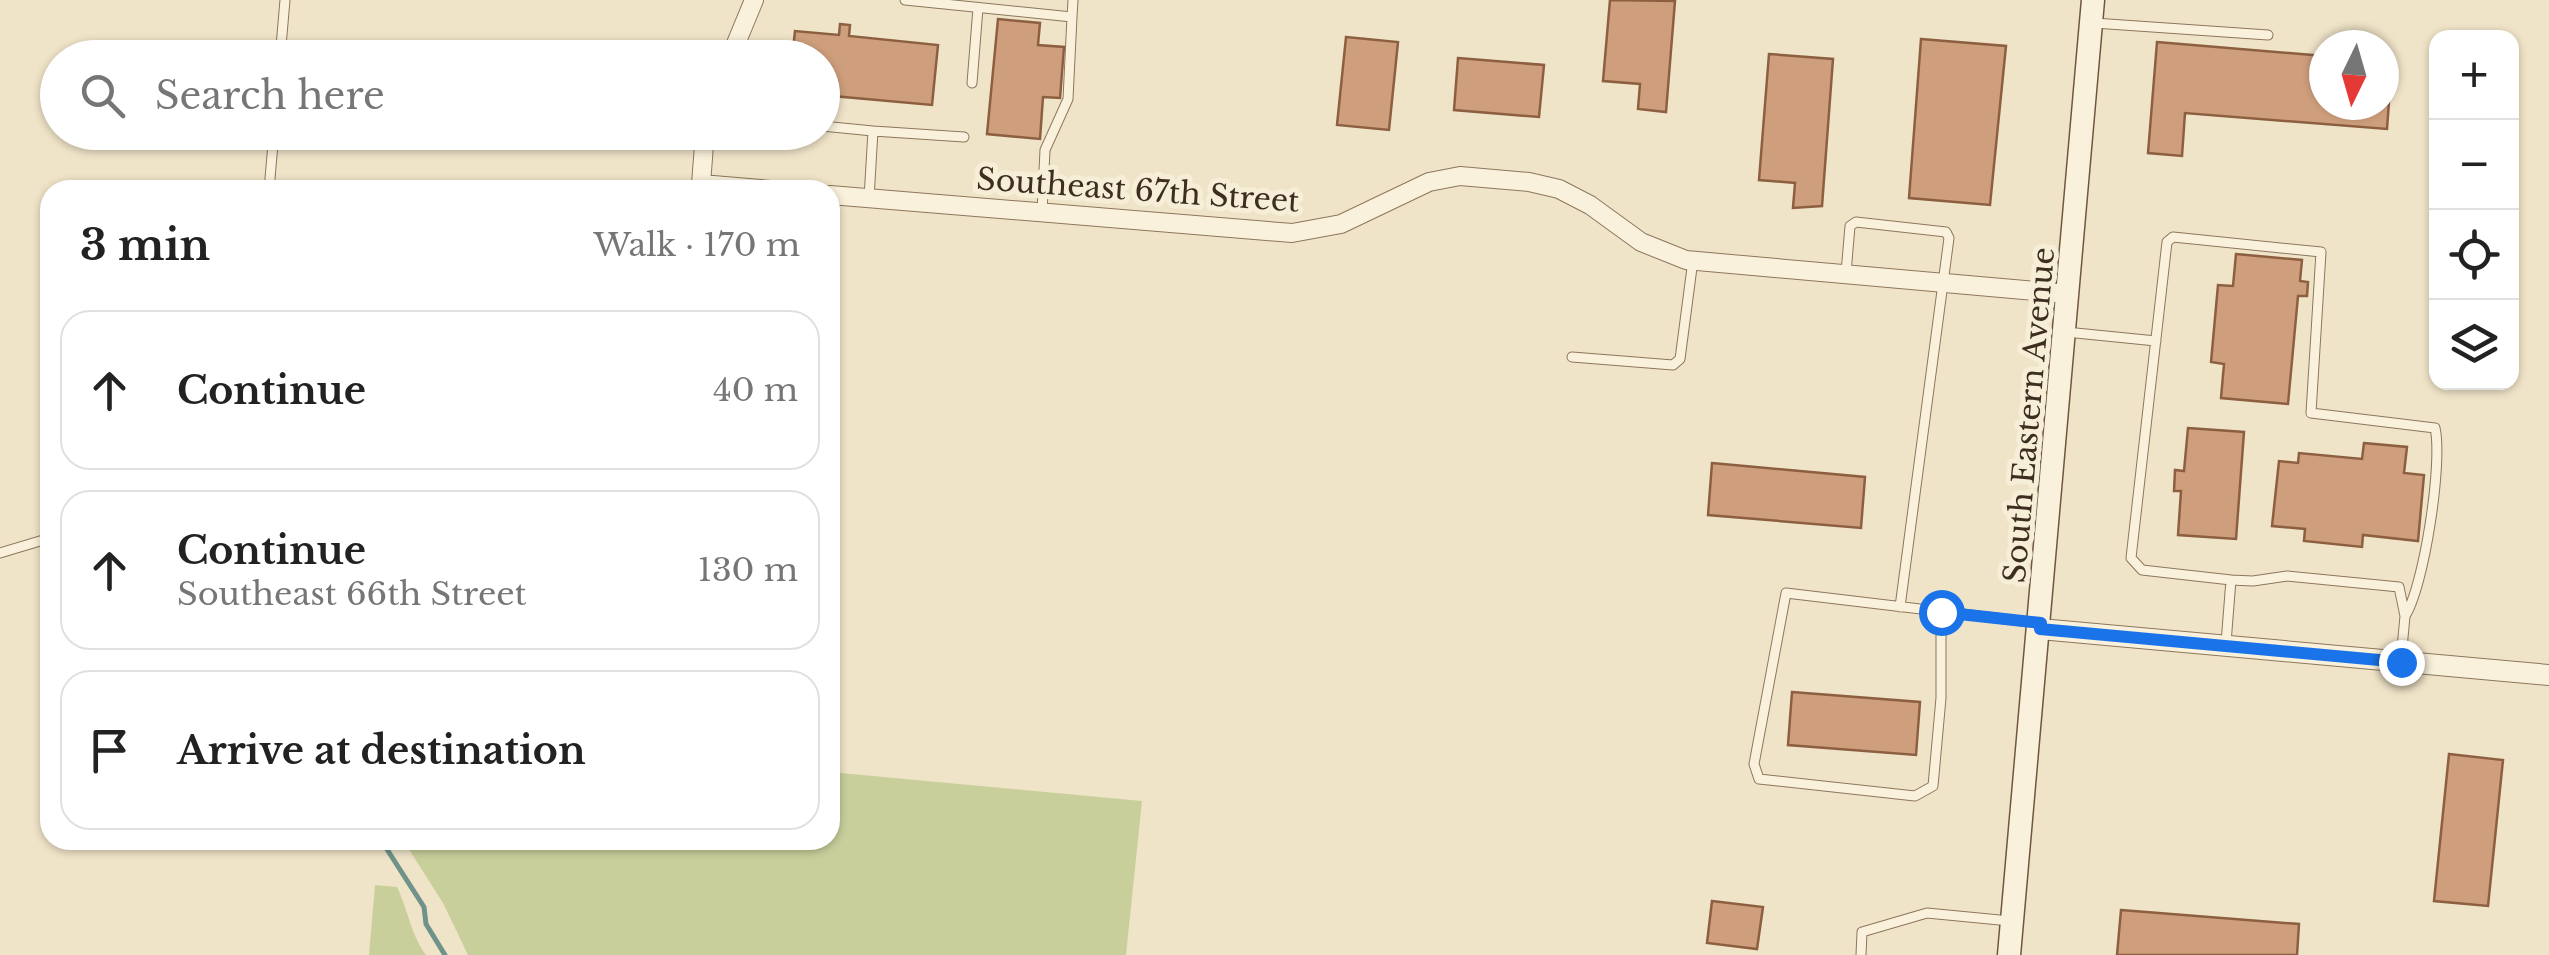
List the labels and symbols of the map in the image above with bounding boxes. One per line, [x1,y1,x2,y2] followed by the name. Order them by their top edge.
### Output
[2309,30,2399,120] north arrow
[975,160,1301,220] street label: Southeast 67th Street
[1996,246,2062,584] street label: South Eastern Avenue
[1919,590,1965,636] route start
[2379,640,2425,686] route end

